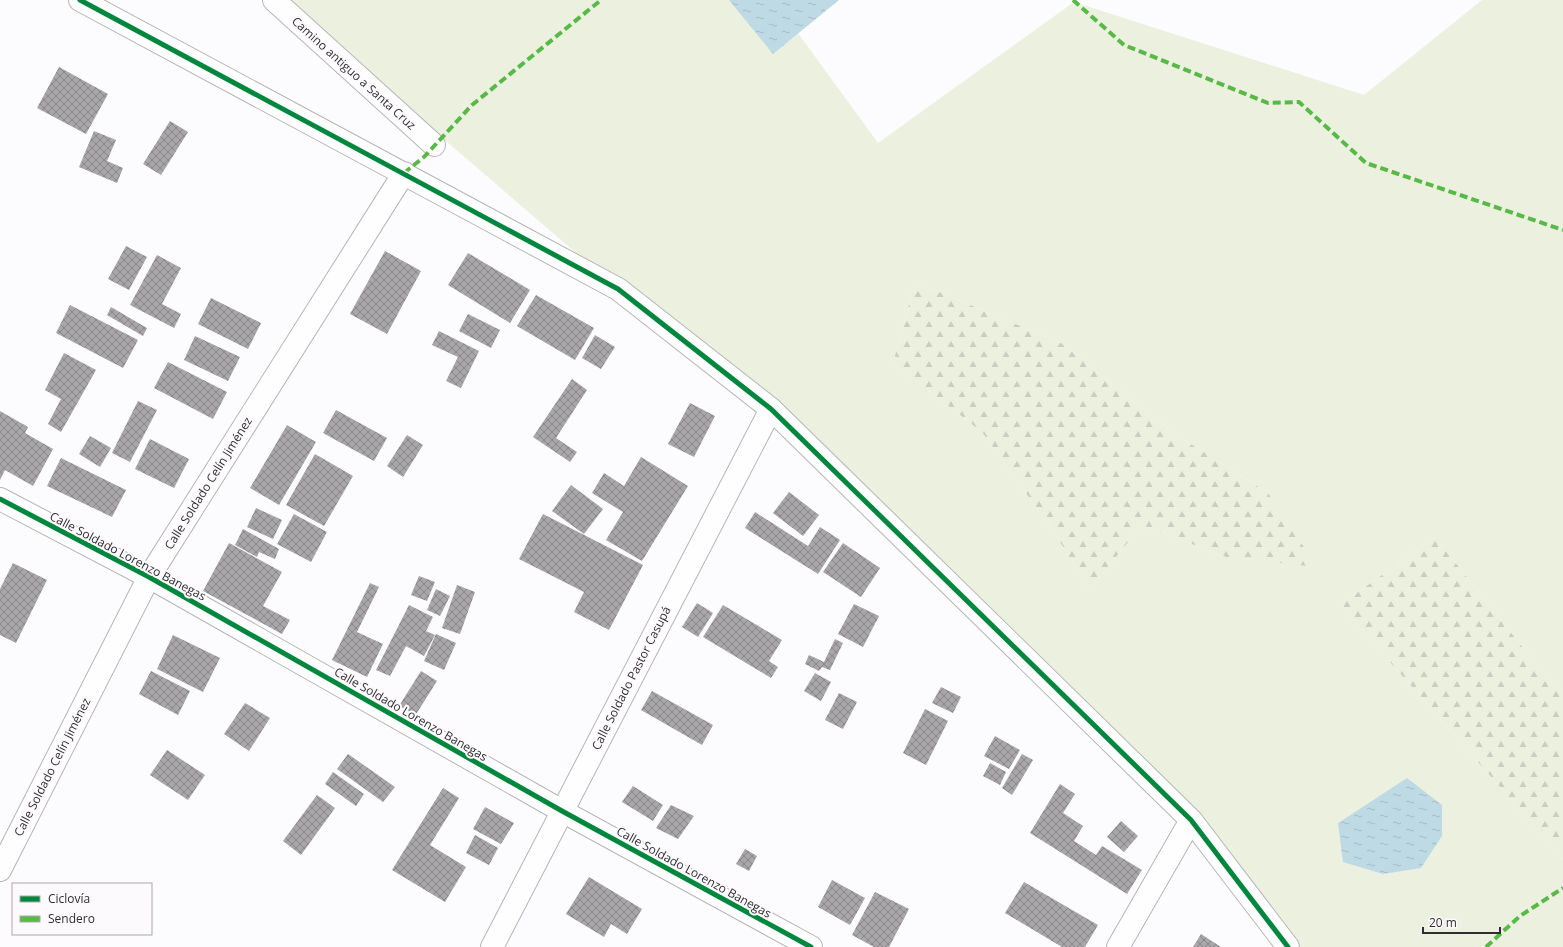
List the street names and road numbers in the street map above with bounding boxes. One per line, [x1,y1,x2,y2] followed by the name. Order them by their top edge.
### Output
[288,13,420,134] street label: Camino antiguo a Santa Cruz
[160,413,256,553] street label: Calle Soldado Celín Jiménez
[47,508,209,605] street label: Calle Soldado Lorenzo Banegas
[587,603,675,753] street label: Calle Soldado Pastor Casupá
[331,663,491,765] street label: Calle Soldado Lorenzo Banegas
[10,695,95,839] street label: Calle Soldado Celín Jiménez
[614,822,775,922] street label: Calle Soldado Lorenzo Banegas

